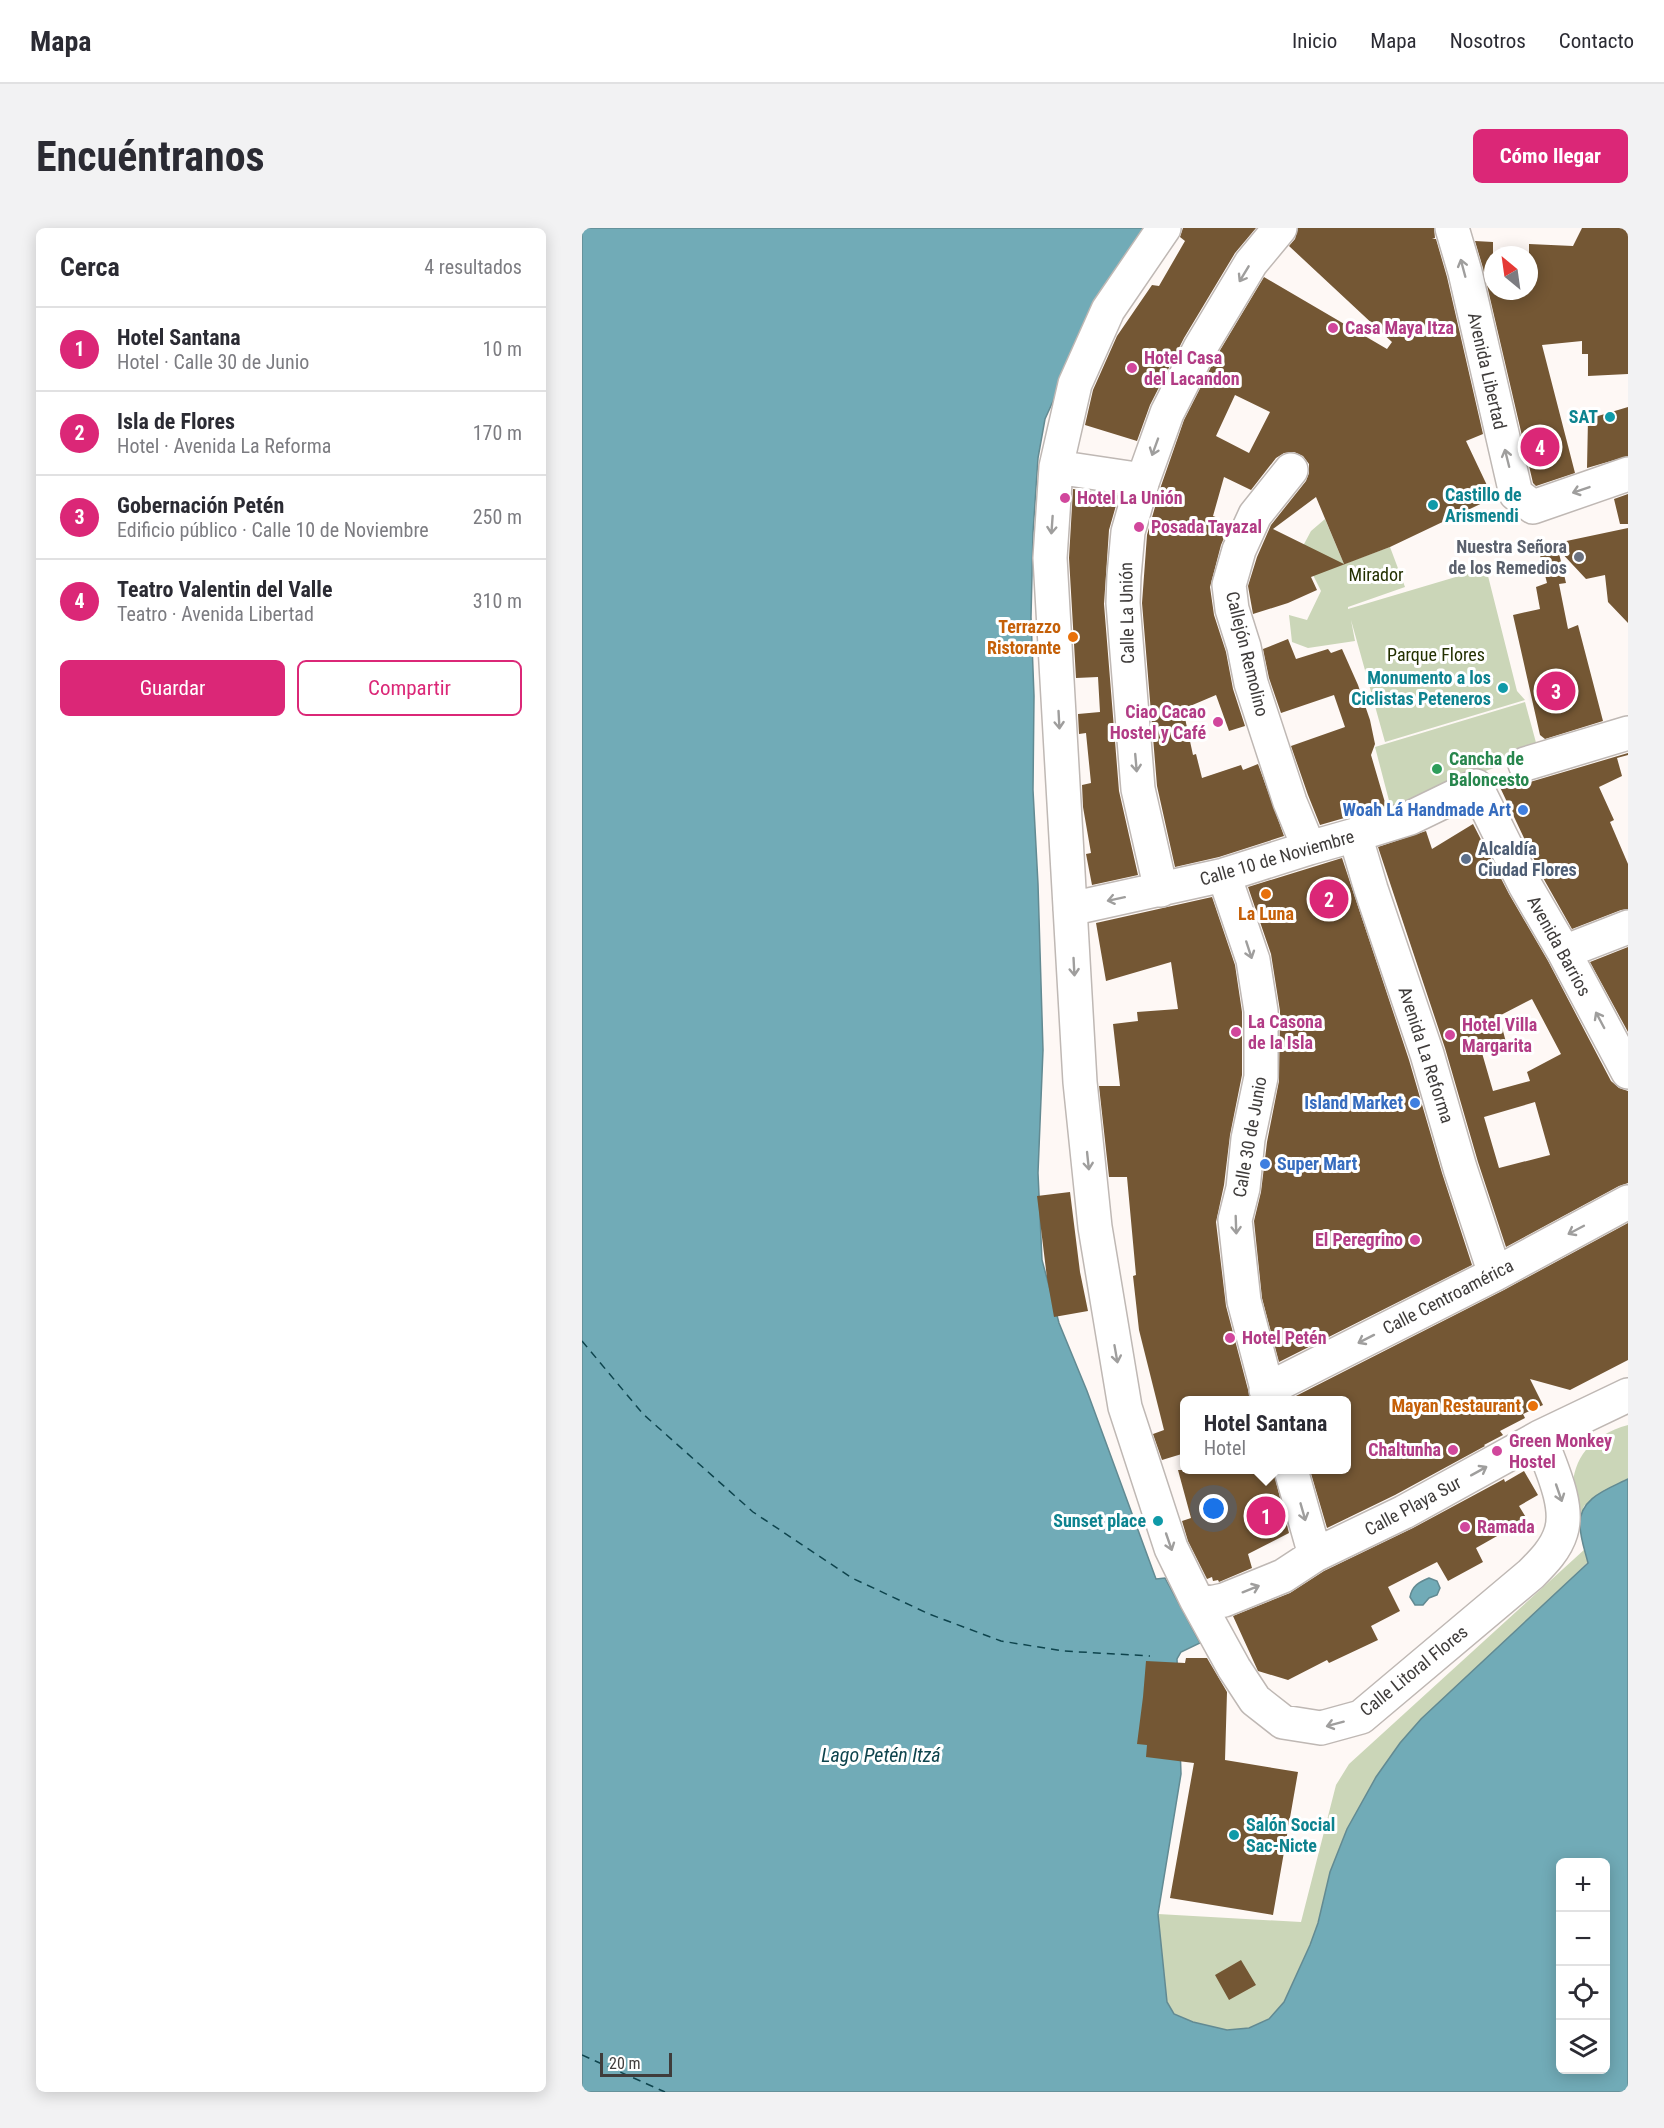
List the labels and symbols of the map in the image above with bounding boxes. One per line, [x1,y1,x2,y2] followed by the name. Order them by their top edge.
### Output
[1484,246,1538,300] north arrow
[1457,259,1468,278] one-way arrow
[1238,265,1250,282] one-way arrow
[1464,310,1511,431] street label: Avenida Libertad
[1345,317,1454,338] place label: Casa Maya Itza
[1326,321,1340,335] marker: Casa Maya Itza
[1144,347,1240,389] place label: Hotel Casa del Lacandon
[1125,361,1139,375] marker: Hotel Casa del Lacandon
[1569,406,1598,427] place label: SAT
[1603,410,1617,424] marker: SAT
[1520,424,1560,470] pin: 4
[1148,437,1159,456] one-way arrow
[1500,449,1512,468] one-way arrow
[1445,484,1522,526] place label: Castillo de Arismendi
[1572,486,1590,497] one-way arrow
[1077,487,1183,508] place label: Hotel La Unión
[1058,491,1072,505] marker: Hotel La Unión
[1426,498,1440,512] marker: Castillo de Arismendi
[1046,514,1057,534] one-way arrow
[1151,516,1262,537] place label: Posada Tayazal
[1132,520,1146,534] marker: Posada Tayazal
[1448,536,1567,578] place label: Nuestra Señora de los Remedios
[1572,550,1586,564] marker: Nuestra Señora de los Remedios
[1115,562,1138,664] street label: Calle La Unión
[1349,564,1404,585] park label: Mirador
[1222,589,1273,719] street label: Callejón Remolino
[987,616,1061,658] place label: Terrazzo Ristorante
[1066,630,1080,644] marker: Terrazzo Ristorante
[1387,644,1485,665] park label: Parque Flores
[1351,667,1491,709] place label: Monumento a los Ciclistas Peteneros
[1536,668,1576,714] pin: 3
[1496,681,1510,695] marker: Monumento a los Ciclistas Peteneros
[1110,701,1206,743] place label: Ciao Cacao Hostel y Café
[1054,709,1065,729] one-way arrow
[1211,715,1225,729] marker: Ciao Cacao Hostel y Café
[1449,748,1529,790] place label: Cancha de Baloncesto
[1130,753,1141,773] one-way arrow
[1430,762,1444,776] marker: Cancha de Baloncesto
[1343,799,1511,820] place label: Woah Lá Handmade Art
[1516,803,1530,817] marker: Woah Lá Handmade Art
[1197,825,1356,890] street label: Calle 10 de Noviembre
[1478,838,1577,880] place label: Alcaldía Ciudad Flores
[1459,852,1473,866] marker: Alcaldía Ciudad Flores
[1310,876,1348,922] pin: 2
[1259,887,1273,901] marker: La Luna
[1523,892,1596,1000] street label: Avenida Barrios
[1106,894,1126,905] one-way arrow
[1238,903,1294,924] place label: La Luna
[1245,940,1256,959] one-way arrow
[1068,957,1079,977] one-way arrow
[1395,984,1458,1126] street label: Avenida La Reforma
[1248,1011,1322,1053] place label: La Casona de la Isla
[1594,1011,1606,1029] one-way arrow
[1462,1014,1537,1056] place label: Hotel Villa Margarita
[1229,1025,1243,1039] marker: La Casona de la Isla
[1443,1028,1457,1042] marker: Hotel Villa Margarita
[1229,1075,1270,1199] street label: Calle 30 de Junio
[1304,1092,1403,1113] place label: Island Market
[1408,1096,1422,1110] marker: Island Market
[1083,1151,1094,1171] one-way arrow
[1277,1153,1358,1174] place label: Super Mart
[1258,1157,1272,1171] marker: Super Mart
[1230,1215,1242,1235] one-way arrow
[1568,1225,1586,1236] one-way arrow
[1315,1229,1403,1250] place label: El Peregrino
[1408,1233,1422,1247] marker: El Peregrino
[1379,1255,1517,1339] street label: Calle Centroamérica
[1242,1327,1327,1348] place label: Hotel Petén
[1223,1331,1237,1345] marker: Hotel Petén
[1358,1334,1376,1345] one-way arrow
[1111,1344,1122,1364] one-way arrow
[1391,1395,1521,1416] place label: Mayan Restaurant
[1526,1399,1540,1413] marker: Mayan Restaurant
[1509,1430,1612,1472] place label: Green Monkey Hostel
[1368,1439,1441,1460] place label: Chaltunha
[1446,1443,1460,1457] marker: Chaltunha
[1490,1444,1504,1458] marker: Green Monkey Hostel
[1470,1465,1487,1477] one-way arrow
[1361,1471,1465,1540] street label: Calle Playa Sur
[1554,1483,1565,1502] one-way arrow
[1199,1494,1228,1523] your location
[1246,1494,1286,1538] pin: 1
[1298,1502,1309,1521] one-way arrow
[1053,1510,1146,1531] place label: Sunset place
[1151,1514,1165,1528] marker: Sunset place
[1477,1516,1535,1537] place label: Ramada
[1458,1520,1472,1534] marker: Ramada
[1165,1532,1176,1550] one-way arrow
[1241,1583,1259,1594] one-way arrow
[1356,1621,1472,1720] street label: Calle Litoral Flores
[1326,1719,1345,1730] one-way arrow
[821,1743,941,1767] water label: Lago Petén Itzá
[1246,1814,1335,1856] place label: Salón Social Sac-Nicte
[1227,1828,1241,1842] marker: Salón Social Sac-Nicte
[600,2050,672,2078] scale bar

